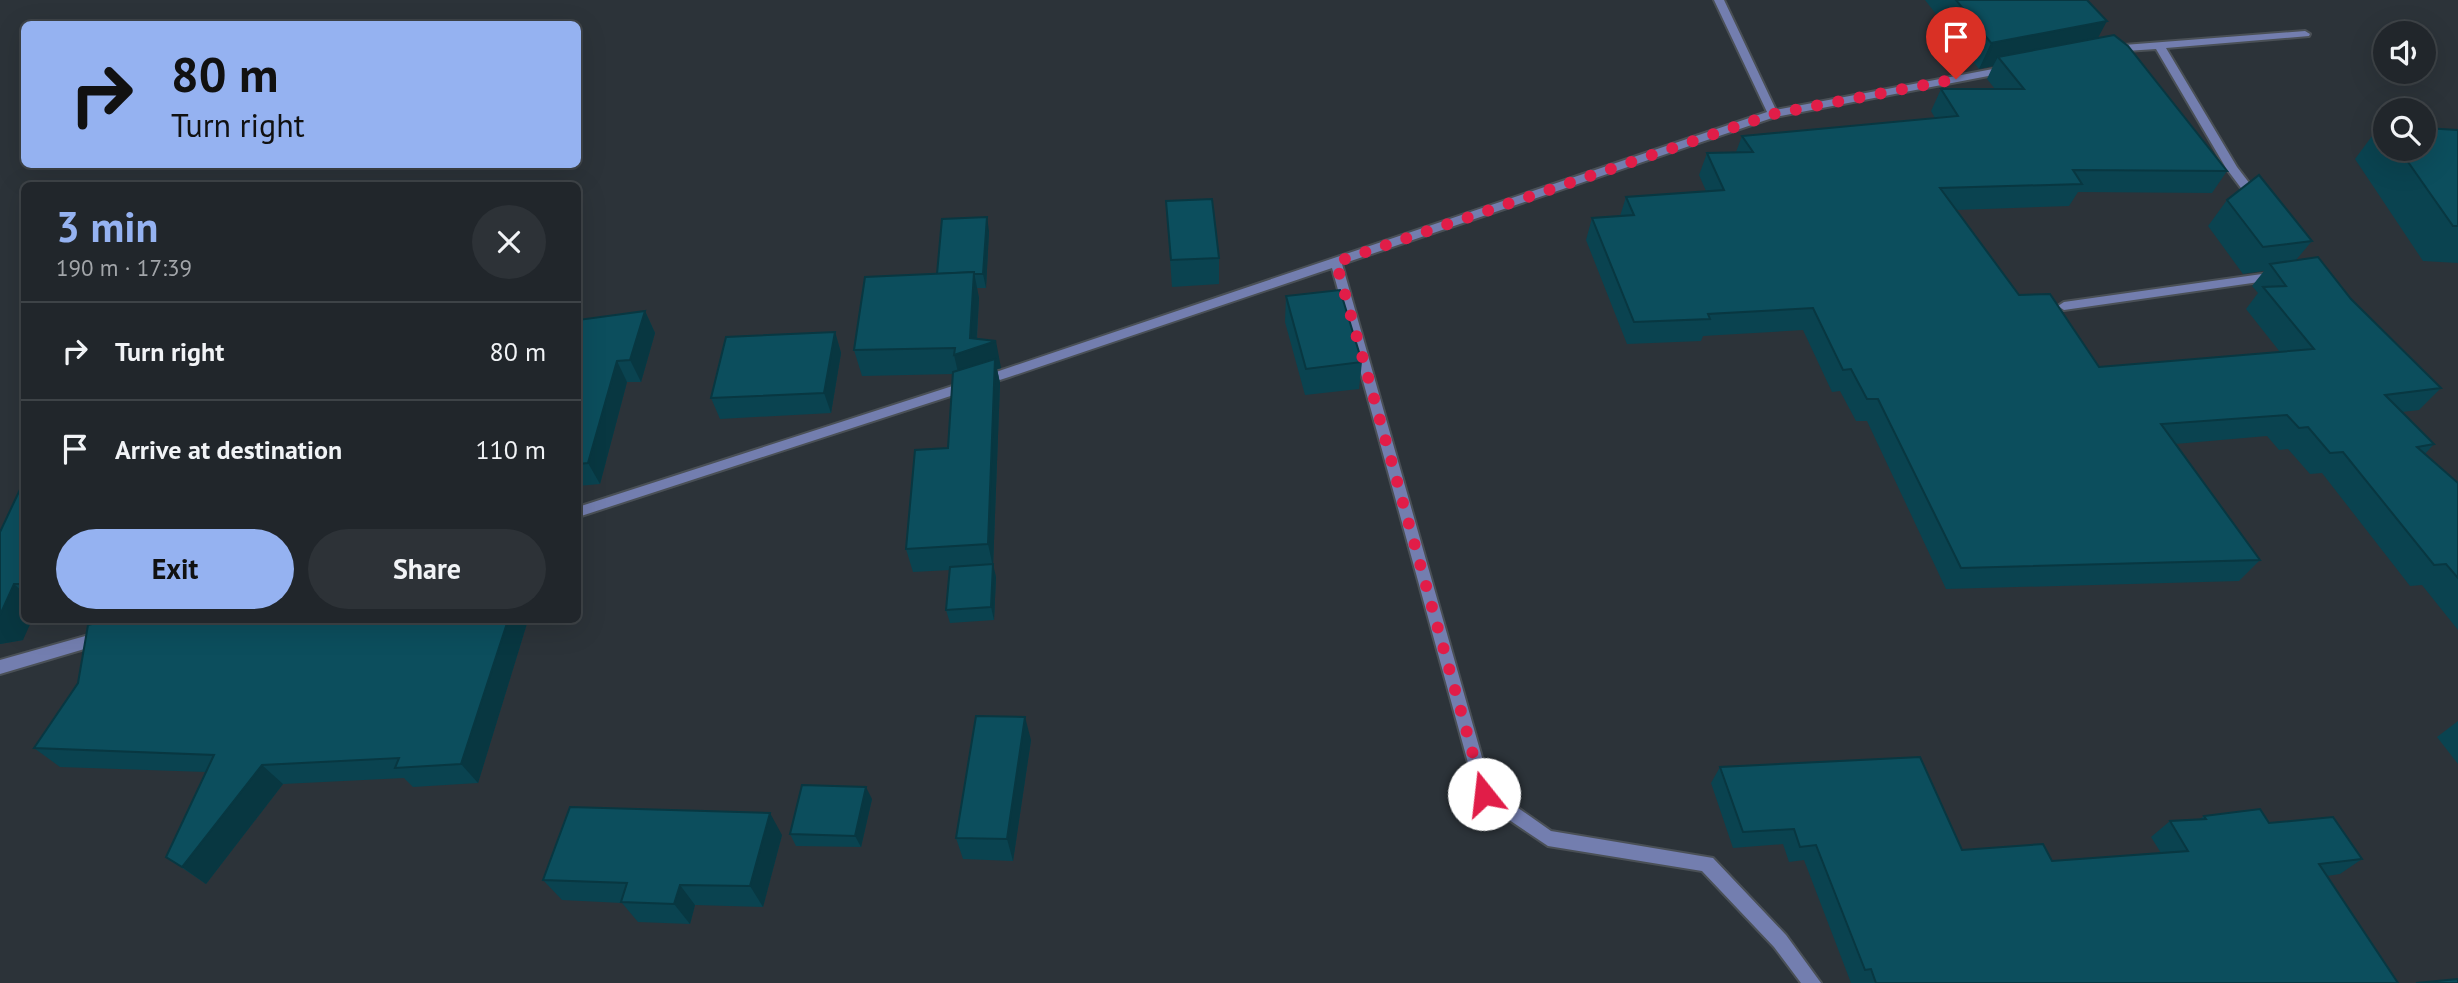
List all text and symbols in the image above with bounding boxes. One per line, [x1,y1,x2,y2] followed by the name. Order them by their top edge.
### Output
[1926,7,1986,79] pin
[1937,18,1975,56] icon: arrive
[2373,21,2436,161] map controls
[2373,21,2436,84] button: sound
[171,42,278,106] text: 80 m
[56,49,147,140] icon: right
[2373,98,2436,161] button: search
[171,104,305,146] text: Turn right
[56,199,158,254] text: 3 min
[472,205,546,279] button: close
[56,253,192,282] text: 190 m · 17:39
[56,332,94,370] icon: right
[115,335,224,368] text: Turn right
[490,335,546,368] text: 80 m
[56,430,94,468] icon: arrive
[115,433,342,466] text: Arrive at destination
[475,433,546,466] text: 110 m
[56,529,294,609] button: Exit
[308,529,546,609] button: Share
[1447,757,1521,831] position arrow

